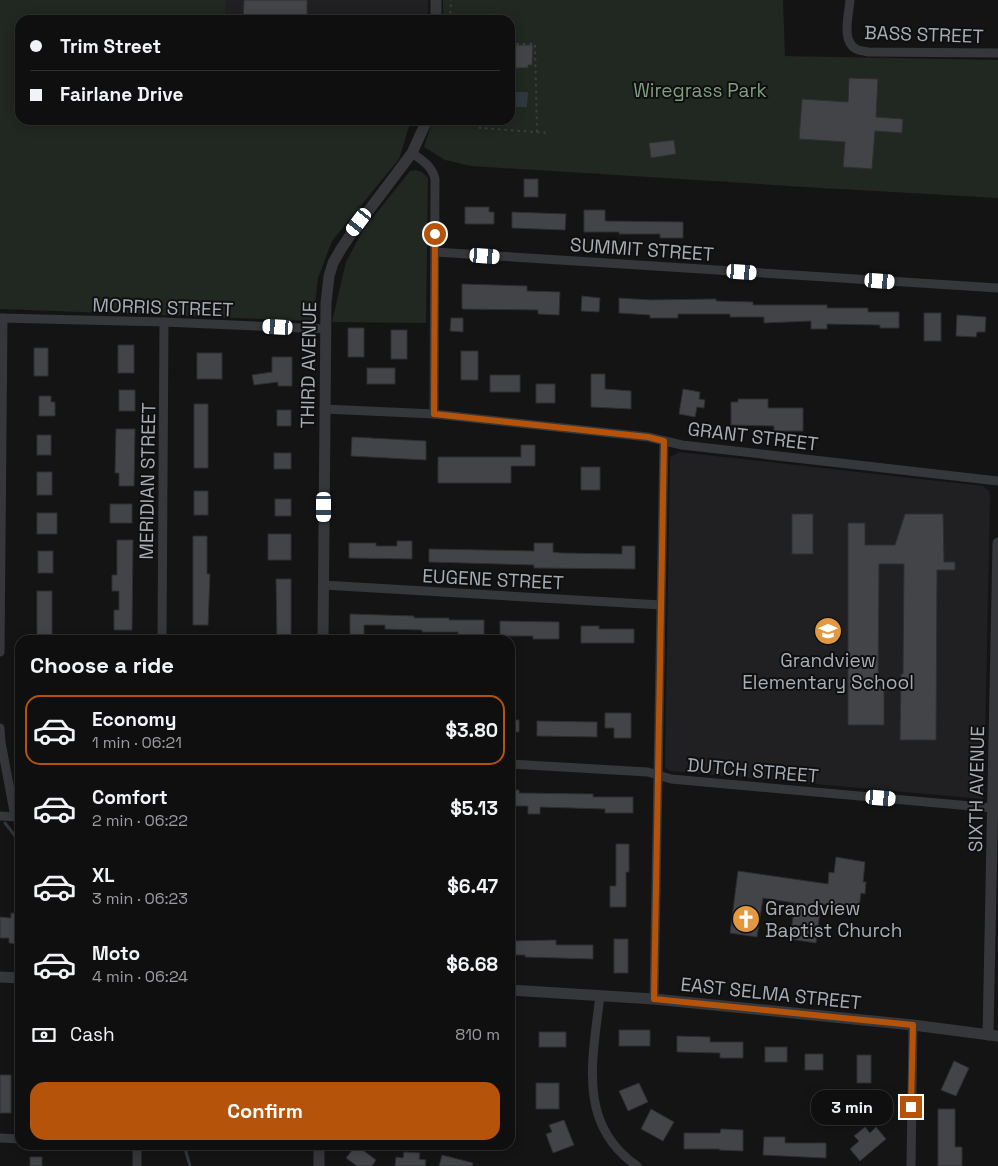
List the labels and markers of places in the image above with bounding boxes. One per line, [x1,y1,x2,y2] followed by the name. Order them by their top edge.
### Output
[813,616,843,646] school or university icon: Grandview Elementary School
[742,648,914,695] place label: Grandview Elementary School
[765,896,902,943] place label: Grandview Baptist Church
[731,904,761,934] church icon: Grandview Baptist Church

